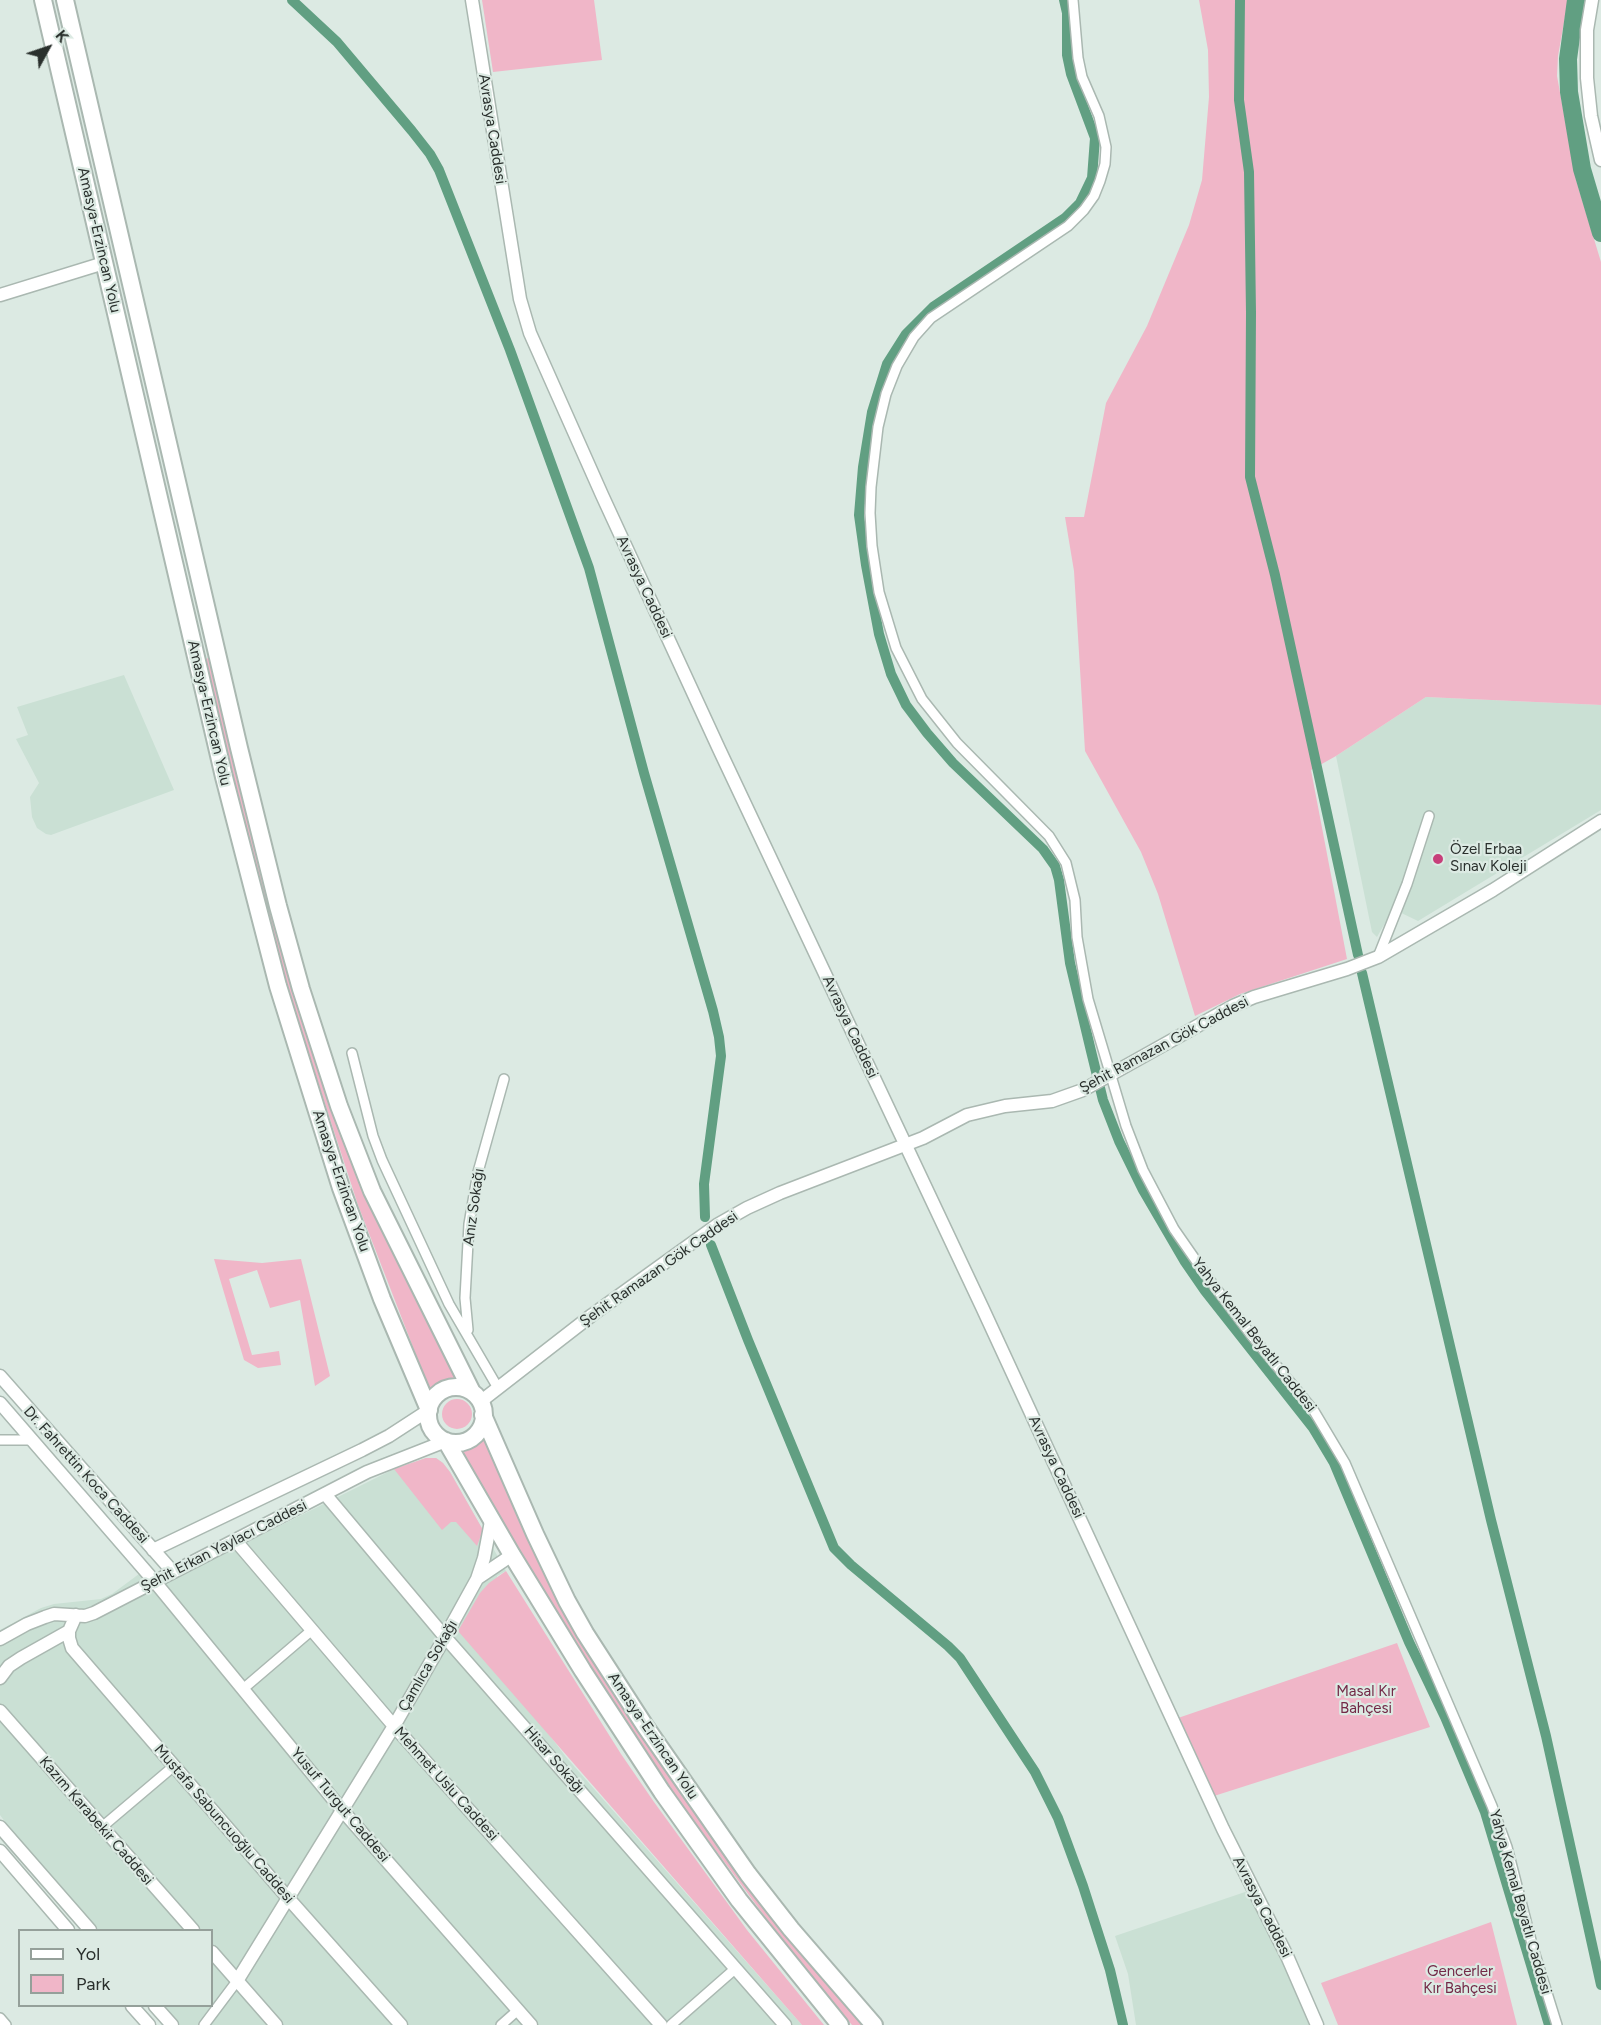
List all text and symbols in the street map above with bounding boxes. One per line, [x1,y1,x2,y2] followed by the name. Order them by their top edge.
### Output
[18,18,78,78] north arrow
[51,26,73,46] text: K
[474,73,510,185] street label: Avrasya Caddesi
[74,166,124,314] street label: Amasya-Erzincan Yolu
[612,533,676,641] street label: Avrasya Caddesi
[184,639,234,787] street label: Amasya-Erzincan Yolu
[1450,841,1527,876] place label: Özel Erbaa Sınav Koleji
[1431,852,1445,866] marker: Özel Erbaa Sınav Koleji
[818,973,882,1081] street label: Avrasya Caddesi
[1076,993,1252,1097] street label: Şehit Ramazan Gök Caddesi
[308,1108,374,1254] street label: Amasya-Erzincan Yolu
[460,1167,488,1247] street label: Anız Sokağı
[576,1207,742,1331] street label: Şehit Ramazan Gök Caddesi
[1188,1254,1320,1416] street label: Yahya Kemal Beyatlı Caddesi
[20,1403,152,1547] street label: Dr. Fahrettin Koca Caddesi
[1024,1413,1088,1521] street label: Avrasya Caddesi
[138,1496,310,1596] street label: Şehit Erkan Yaylacı Caddesi
[395,1617,461,1715] street label: Çamlıca Sokağı
[604,1669,702,1803] street label: Amasya-Erzincan Yolu
[1336,1683,1396,1718] park label: Masal Kır Bahçesi
[390,1723,502,1845] street label: Mehmet Uslu Caddesi
[520,1723,588,1797] street label: Hisar Sokağı
[150,1741,298,1907] street label: Mustafa Sabuncuoğlu Caddesi
[287,1744,393,1866] street label: Yusuf Turgut Caddesi
[35,1753,157,1889] street label: Kazım Karabekir Caddesi
[1485,1808,1555,1996] street label: Yahya Kemal Beyatlı Caddesi
[1229,1853,1295,1961] street label: Avrasya Caddesi
[18,1929,213,2007] legend
[76,1943,100,1965] text: Yol
[1423,1963,1497,1998] park label: Gencerler Kır Bahçesi
[76,1973,110,1995] text: Park

